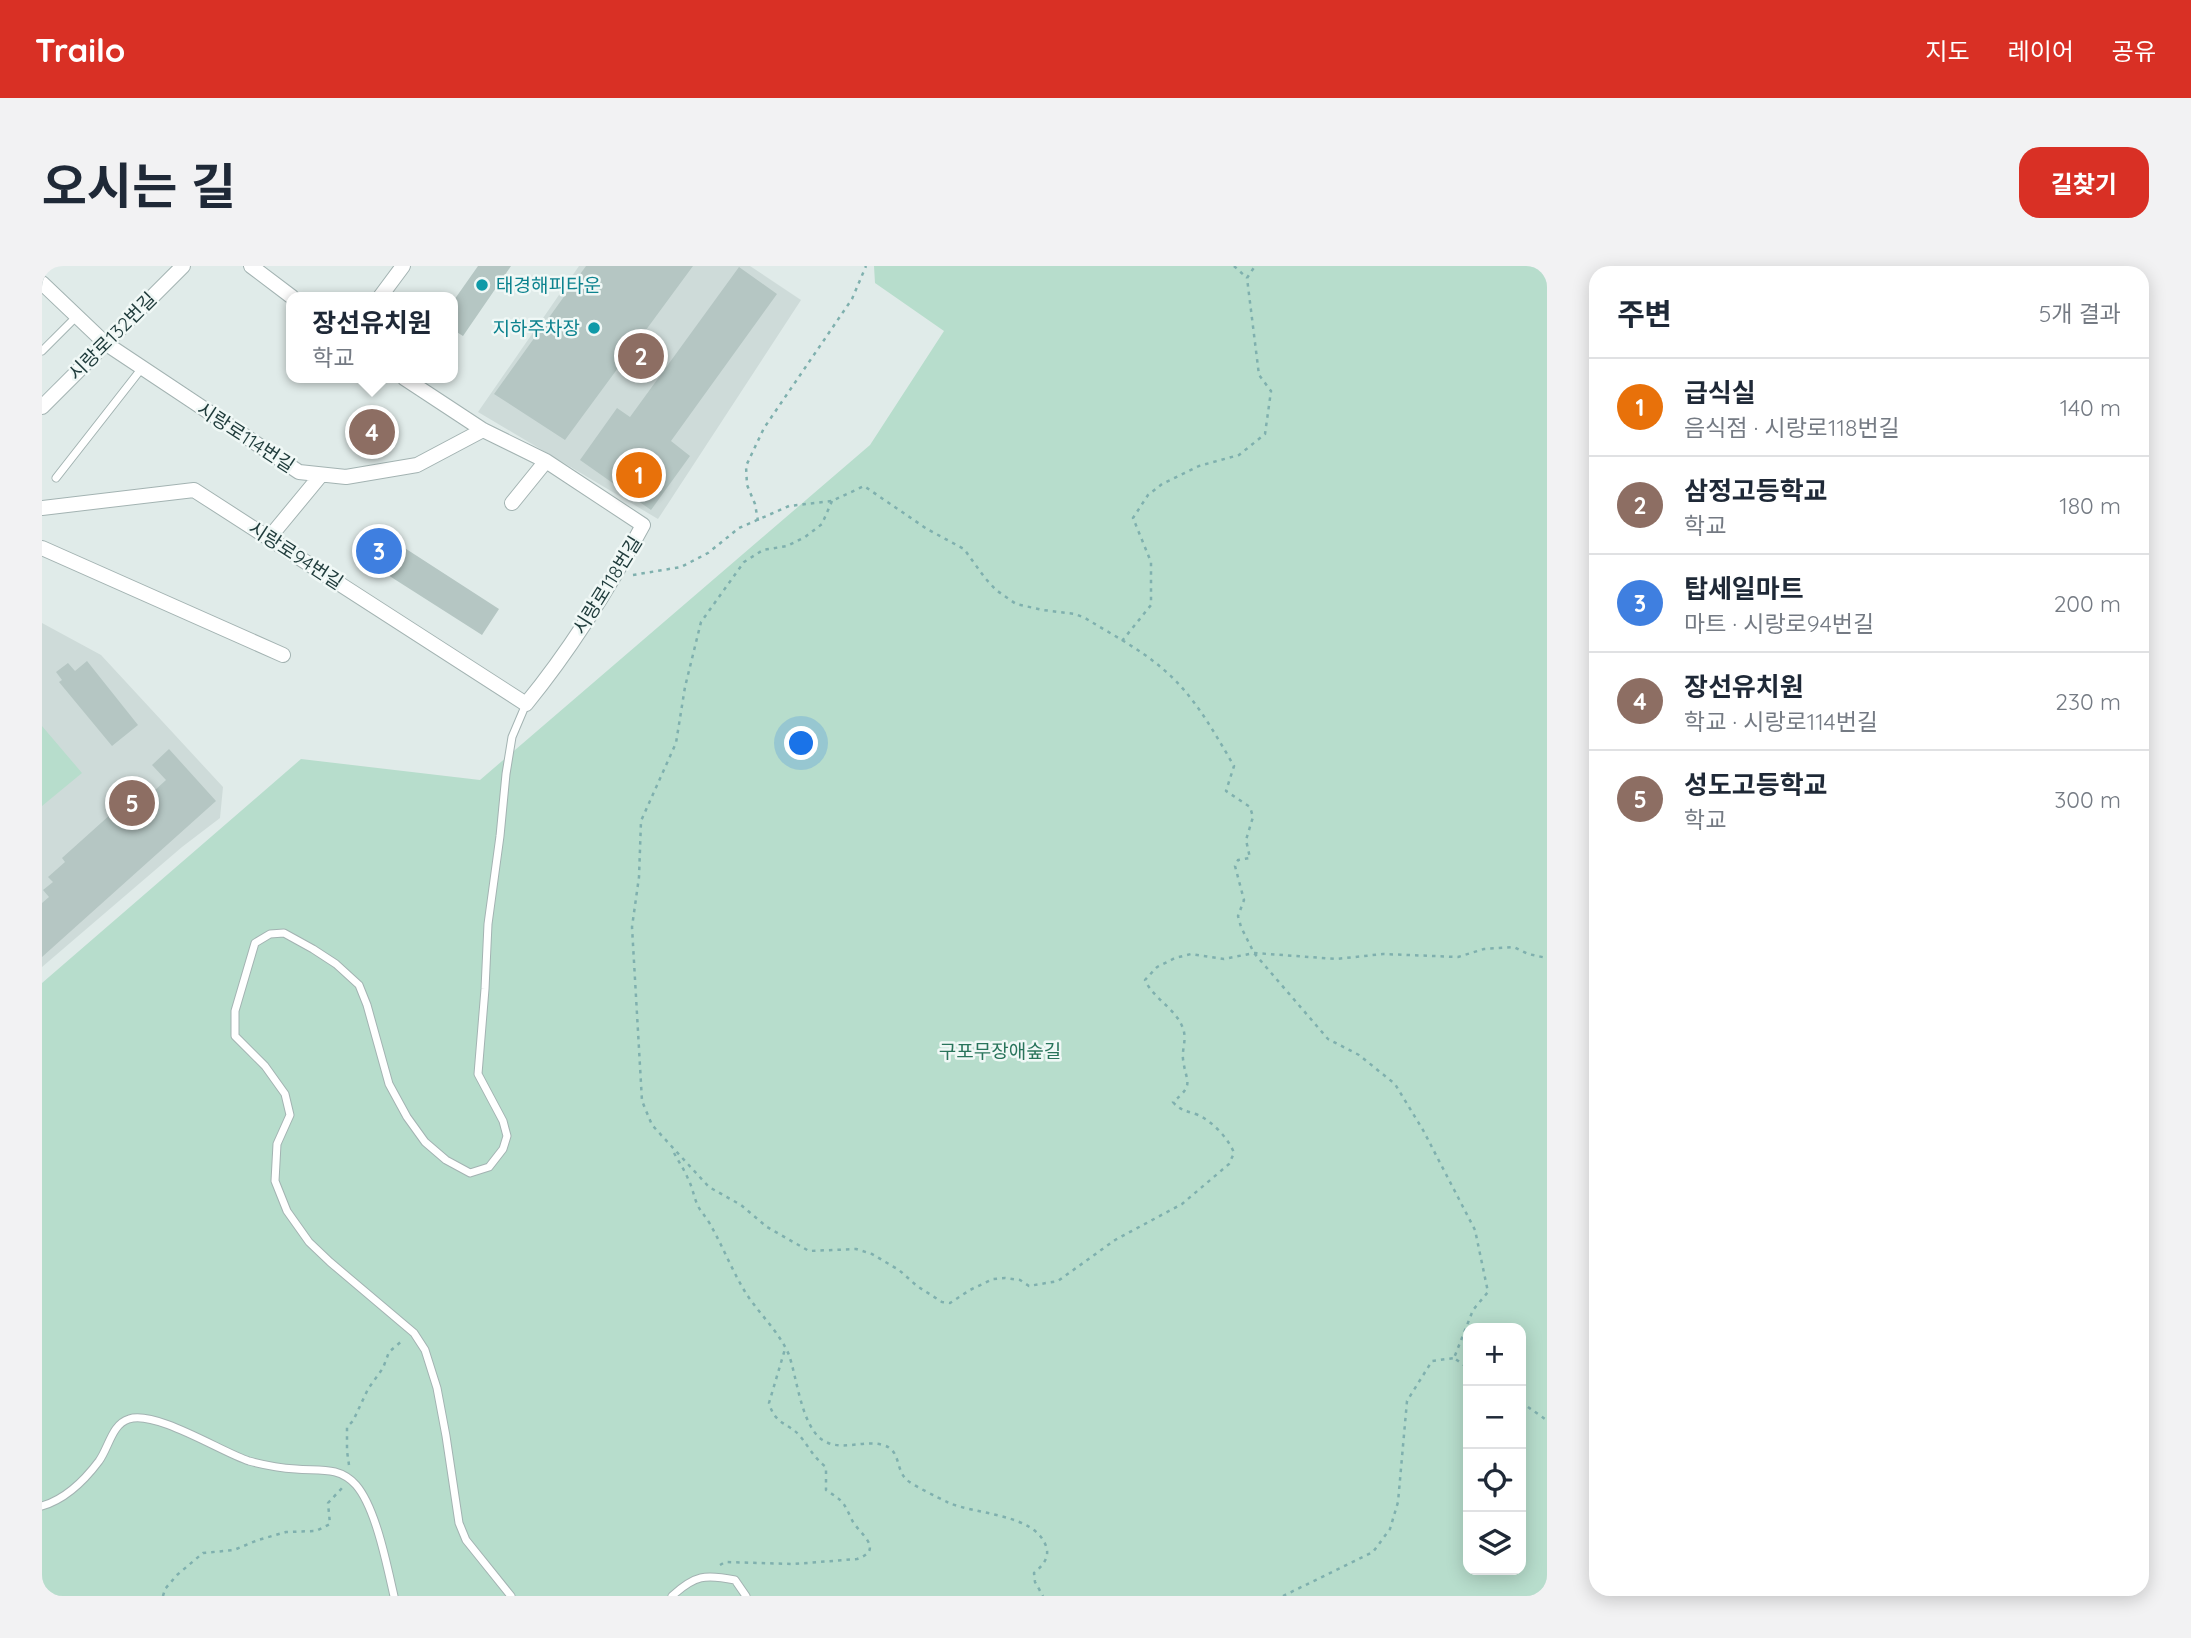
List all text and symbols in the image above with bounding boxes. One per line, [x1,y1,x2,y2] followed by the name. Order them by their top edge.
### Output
[35,29,125,70] text: Trailo
[1925,36,1970,66] text: 지도
[2008,36,2074,66] text: 레이어
[2112,36,2156,66] text: 공유
[2019,147,2149,218] button: 길찾기
[42,155,236,216] text: 오시는 길
[496,273,601,297] place label: 태경해피타운
[474,277,490,293] marker: 태경해피타운
[63,287,161,385] street label: 시랑로132번길
[286,292,458,383] popup
[1617,295,1672,333] text: 주변
[2039,299,2121,328] text: 5개 결과
[312,306,432,339] text: 장선유치원
[493,316,580,340] place label: 지하주차장
[586,320,602,336] marker: 지하주차장
[618,330,664,382] pin: 2
[312,343,355,372] text: 학교
[1684,376,1756,409] text: 급식실
[1636,393,1644,422] text: 1
[2060,393,2121,422] text: 140 m
[193,397,299,477] street label: 시랑로114번길
[349,406,395,458] pin: 4
[1684,413,1900,442] text: 음식점 · 시랑로118번길
[616,449,662,501] pin: 1
[1684,474,1828,507] text: 삼정고등학교
[1633,491,1647,520] text: 2
[2059,491,2121,520] text: 180 m
[1684,511,1726,540] text: 학교
[244,516,348,594] street label: 시랑로94번길
[356,525,402,577] pin: 3
[567,531,647,639] street label: 시랑로118번길
[1684,572,1804,605] text: 탑세일마트
[1634,589,1646,618] text: 3
[2054,589,2121,618] text: 200 m
[1684,609,1874,638] text: 마트 · 시랑로94번길
[1684,670,1804,703] text: 장선유치원
[1633,687,1647,716] text: 4
[2055,687,2121,716] text: 230 m
[1684,707,1878,736] text: 학교 · 시랑로114번길
[784,726,818,760] your location
[1684,768,1828,801] text: 성도고등학교
[109,777,155,829] pin: 5
[1633,785,1647,814] text: 5
[2054,785,2121,814] text: 300 m
[1684,805,1726,834] text: 학교
[939,1039,1061,1063] park label: 구포무장애숲길
[1463,1323,1526,1575] map controls
[1463,1323,1526,1386] button: +
[1463,1386,1526,1449] button: −
[1463,1449,1526,1512] button: locate
[1463,1512,1526,1575] button: layers

